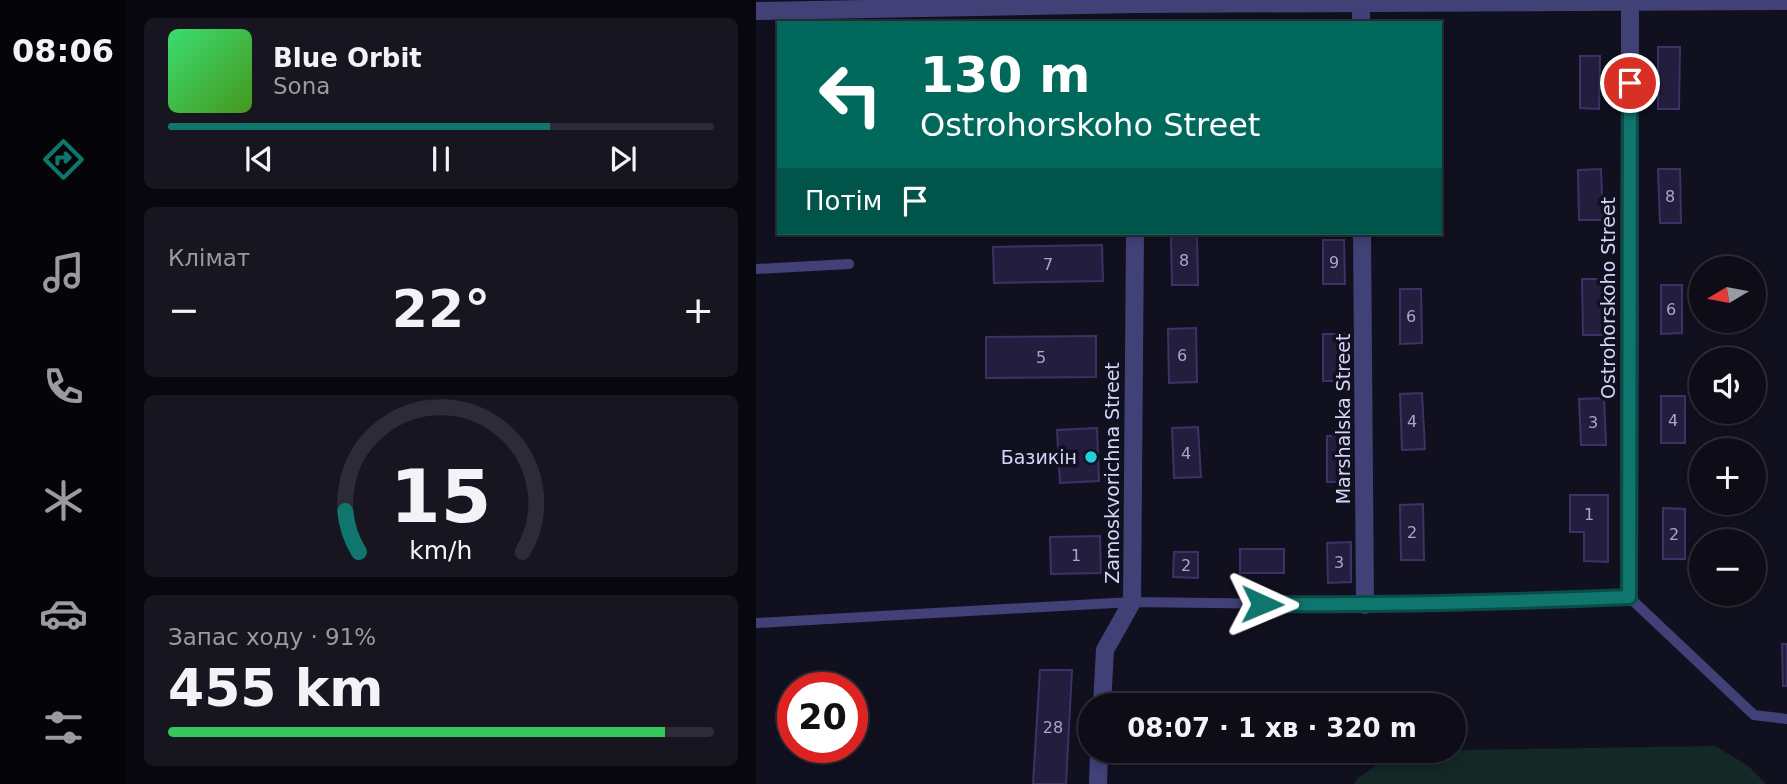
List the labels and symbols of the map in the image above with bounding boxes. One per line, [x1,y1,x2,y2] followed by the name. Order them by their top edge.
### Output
[1600,53,1660,113] pin
[1665,187,1675,206] house number: 8
[1597,197,1619,399] street label: Ostrohorskoho Street
[1179,251,1189,270] house number: 8
[1329,253,1339,272] house number: 9
[1043,255,1053,274] house number: 7
[1689,256,1766,332] north arrow
[1666,300,1676,319] house number: 6
[1406,307,1416,326] house number: 6
[1332,334,1354,504] street label: Marshalska Street
[1177,346,1187,365] house number: 6
[1036,348,1046,367] house number: 5
[1101,362,1123,584] street label: Zamoskvorichna Street
[1668,411,1678,430] house number: 4
[1407,412,1417,431] house number: 4
[1588,413,1598,432] house number: 3
[1181,444,1191,463] house number: 4
[1001,446,1077,468] place label: Базикін
[1083,449,1099,465] marker: Базикін
[1584,505,1594,524] house number: 1
[1407,523,1417,542] house number: 2
[1669,525,1679,544] house number: 2
[1071,546,1081,565] house number: 1
[1334,553,1344,572] house number: 3
[1181,556,1191,575] house number: 2
[1225,567,1299,641] position arrow
[777,672,868,763] speed limit sign: 20
[1043,718,1063,737] house number: 28

